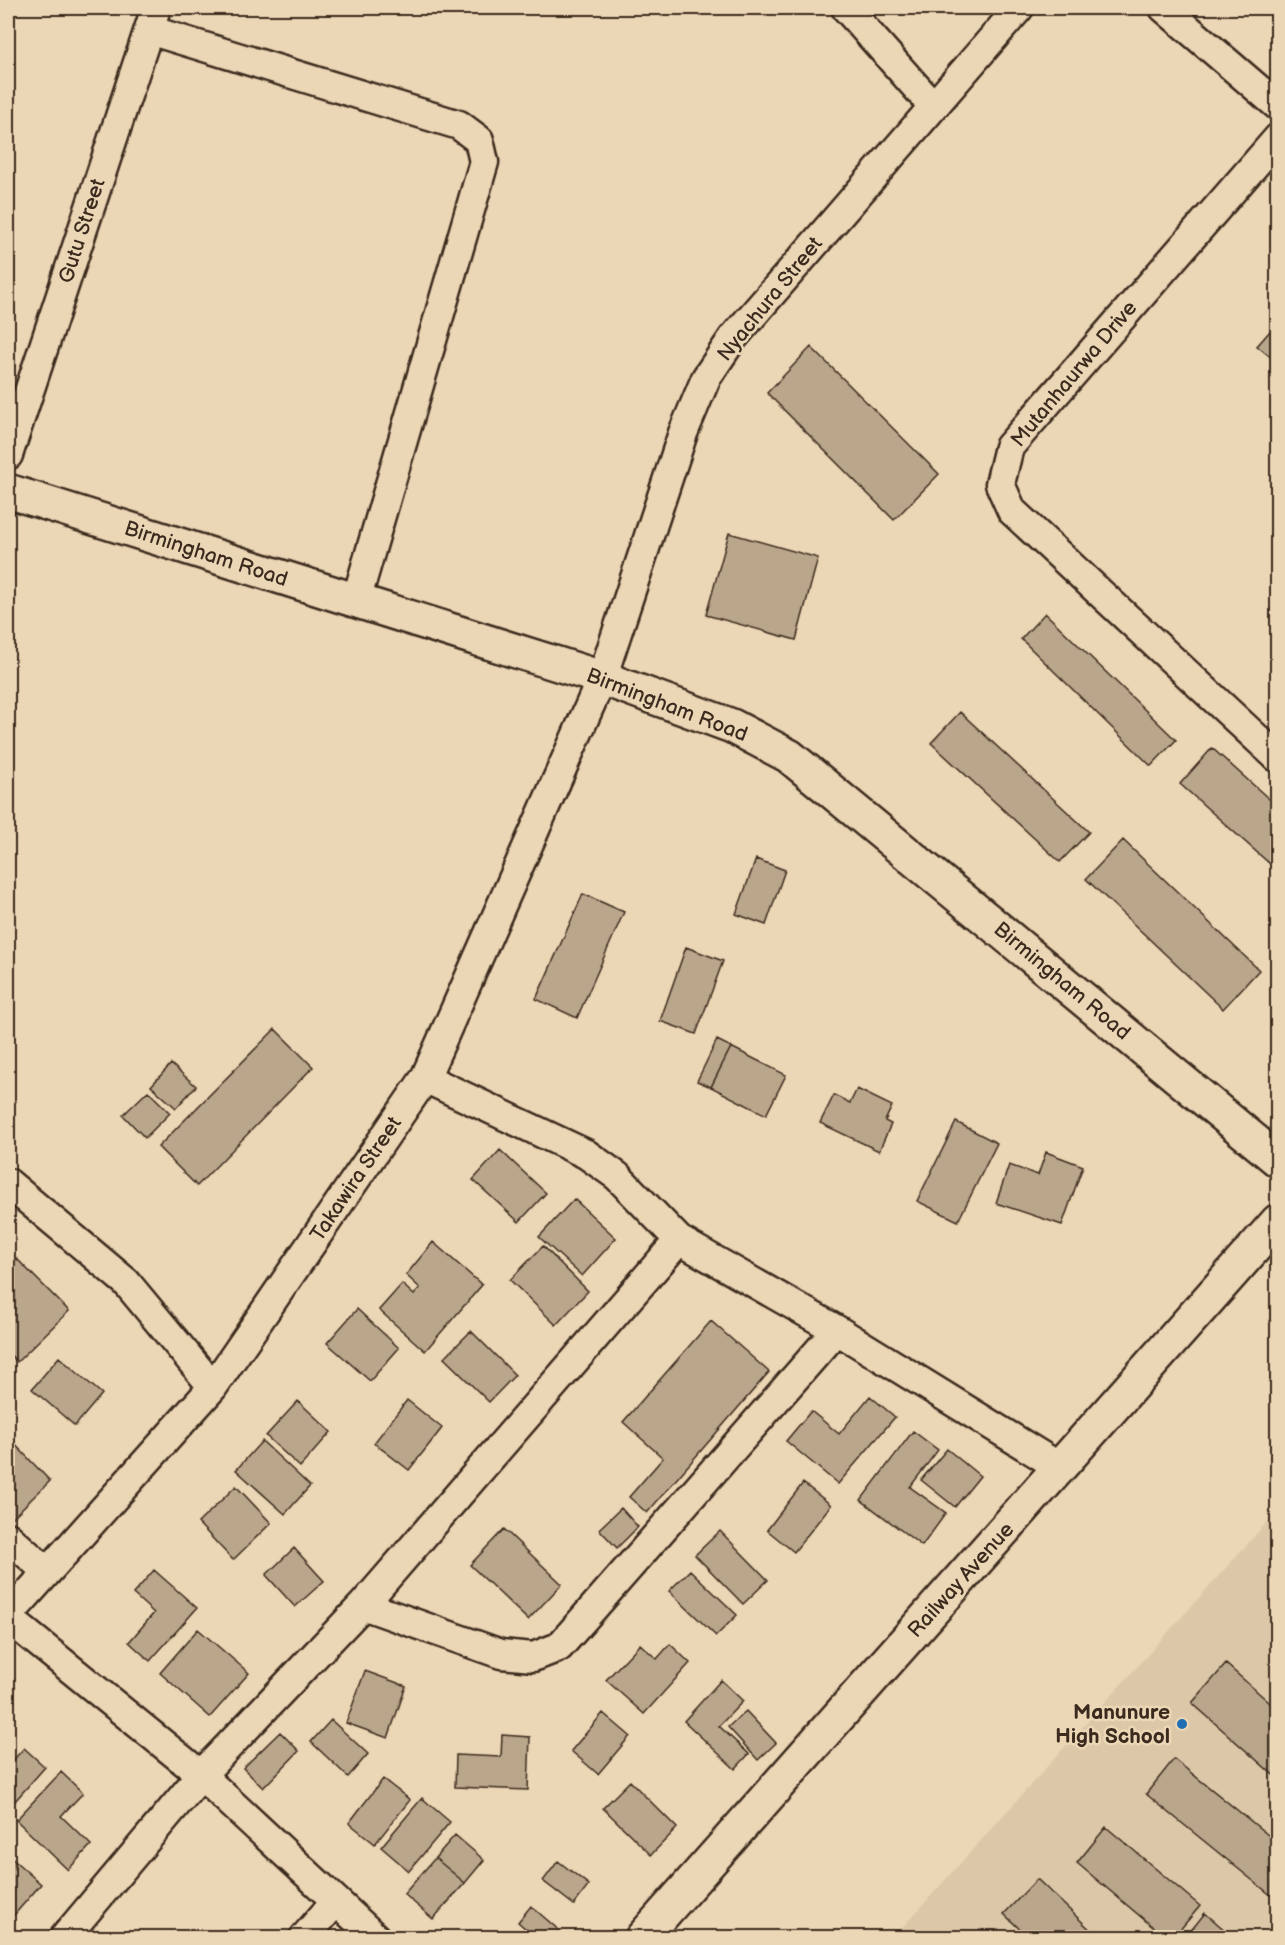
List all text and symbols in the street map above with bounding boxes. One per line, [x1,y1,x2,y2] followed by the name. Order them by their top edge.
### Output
[53,175,111,286] street label: Gutu Street
[712,231,828,366] street label: Nyachura Street
[1006,296,1142,452] street label: Mutanhaurwa Drive
[121,516,291,592] street label: Birmingham Road
[583,663,751,747] street label: Birmingham Road
[989,917,1135,1045] street label: Birmingham Road
[305,1111,407,1246] street label: Takawira Street
[903,1517,1019,1643] street label: Railway Avenue
[1055,1700,1170,1749] place label: Manunure High School
[1175,1717,1189,1731] marker: Manunure High School

